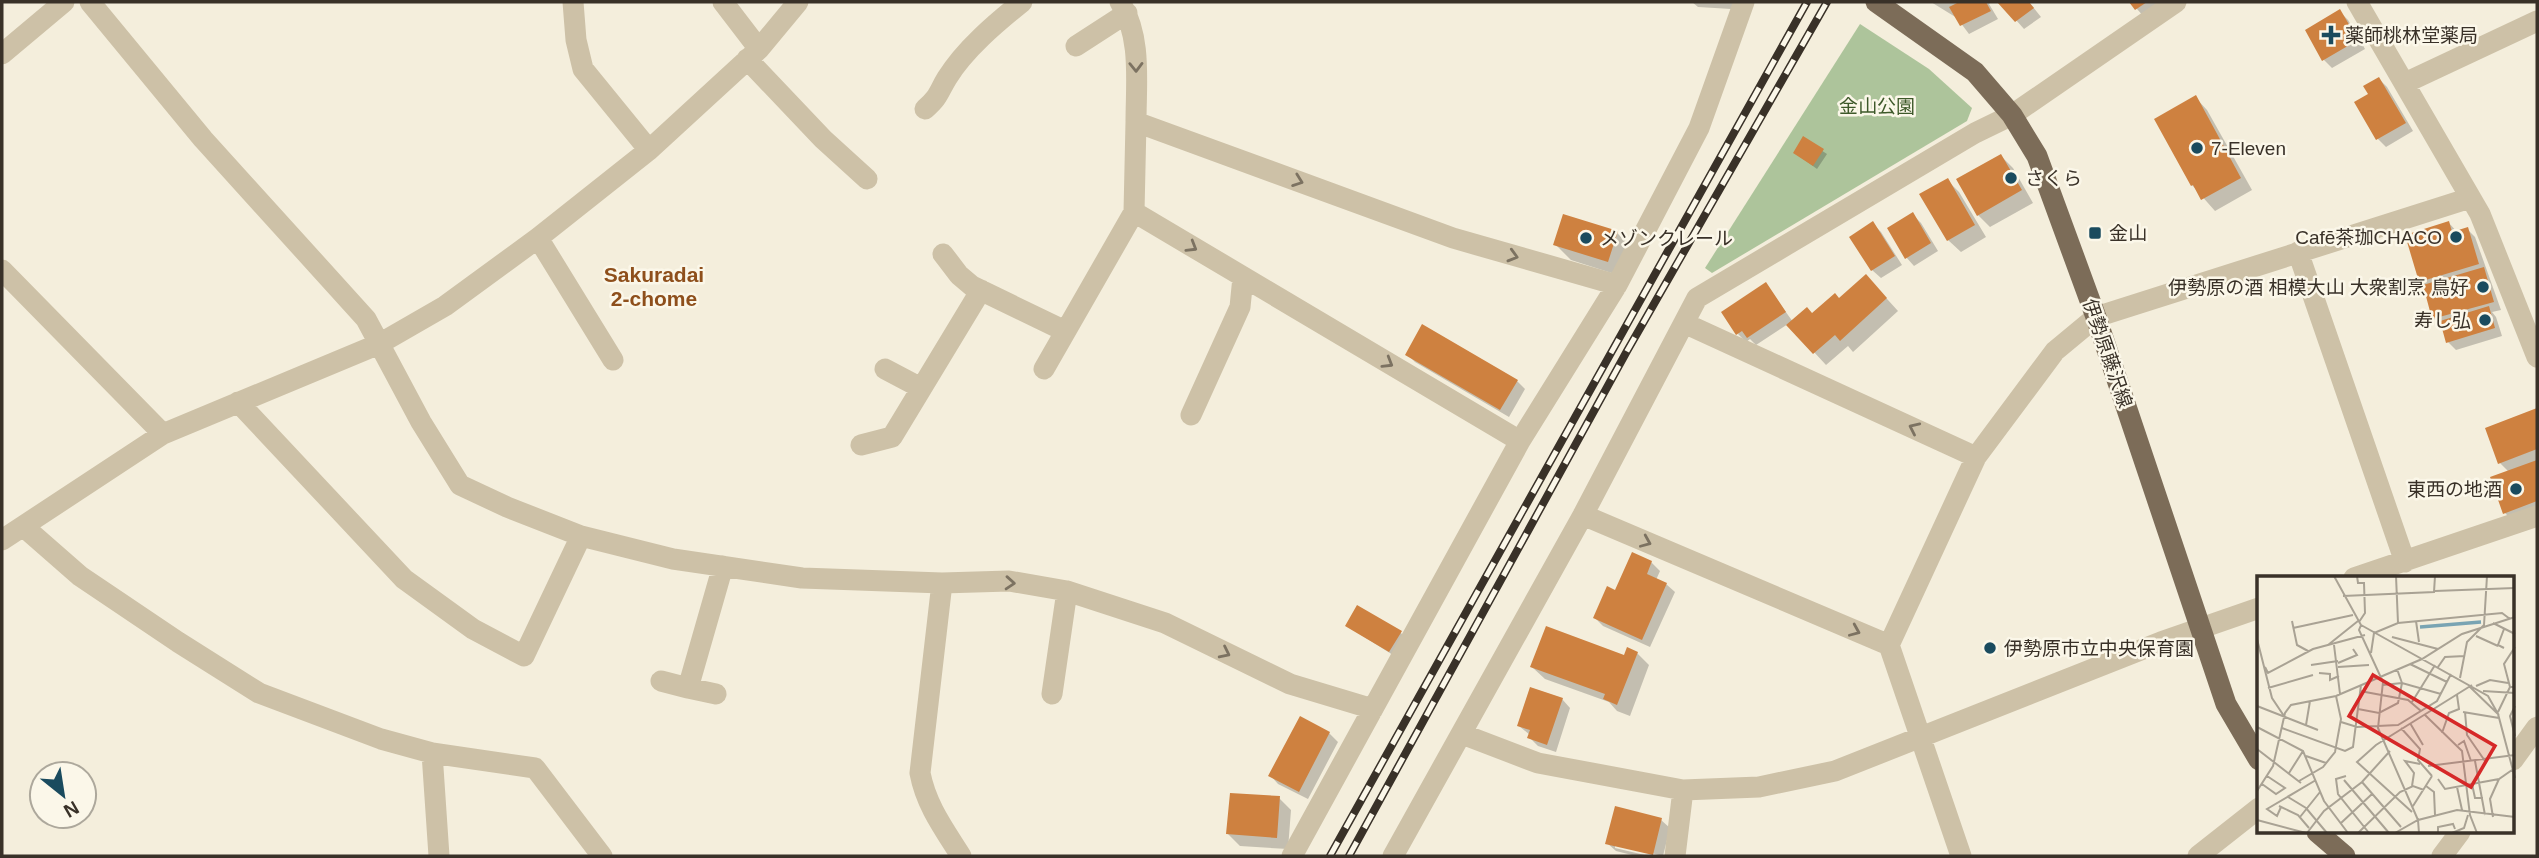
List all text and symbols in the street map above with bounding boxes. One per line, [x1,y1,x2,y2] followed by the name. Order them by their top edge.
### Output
[2345,25,2478,46] place label: 薬師桃林堂薬局
[2323,27,2339,43] marker: 薬師桃林堂薬局
[1128,61,1143,72] one-way arrow
[1839,96,1915,117] park label: 金山公園
[2211,138,2286,159] place label: 7-Eleven
[2189,140,2205,156] marker: 7-Eleven
[2025,168,2082,189] place label: さくら
[2003,170,2019,186] marker: さくら
[1291,173,1303,187] one-way arrow
[2109,223,2147,244] place label: 金山
[2087,225,2103,241] marker: 金山
[2295,227,2442,248] place label: Cafē茶珈CHACO
[1600,228,1733,249] place label: メゾンクレール
[2448,229,2464,245] marker: Cafē茶珈CHACO
[1578,230,1594,246] marker: メゾンクレール
[1185,239,1198,252] one-way arrow
[1507,247,1519,262] one-way arrow
[604,263,704,310] district label: Sakuradai 2-chome
[2168,277,2469,298] place label: 伊勢原の酒 相模大山 大衆割烹 鳥好
[2475,279,2491,295] marker: 伊勢原の酒 相模大山 大衆割烹 鳥好
[2079,296,2136,410] street label: 伊勢原藤沢線
[2414,310,2471,331] place label: 寿し弘
[2477,312,2493,328] marker: 寿し弘
[1380,355,1393,368] one-way arrow
[1909,422,1921,436] one-way arrow
[2407,479,2502,500] place label: 東西の地酒
[2508,481,2524,497] marker: 東西の地酒
[1639,533,1651,547] one-way arrow
[1005,575,1016,590] one-way arrow
[2257,576,2514,834] inset map
[1849,622,1861,636] one-way arrow
[2004,638,2194,659] place label: 伊勢原市立中央保育園
[1982,640,1998,656] marker: 伊勢原市立中央保育園
[1218,644,1230,658] one-way arrow
[28,760,98,830] north arrow
[60,797,82,822] text: N

